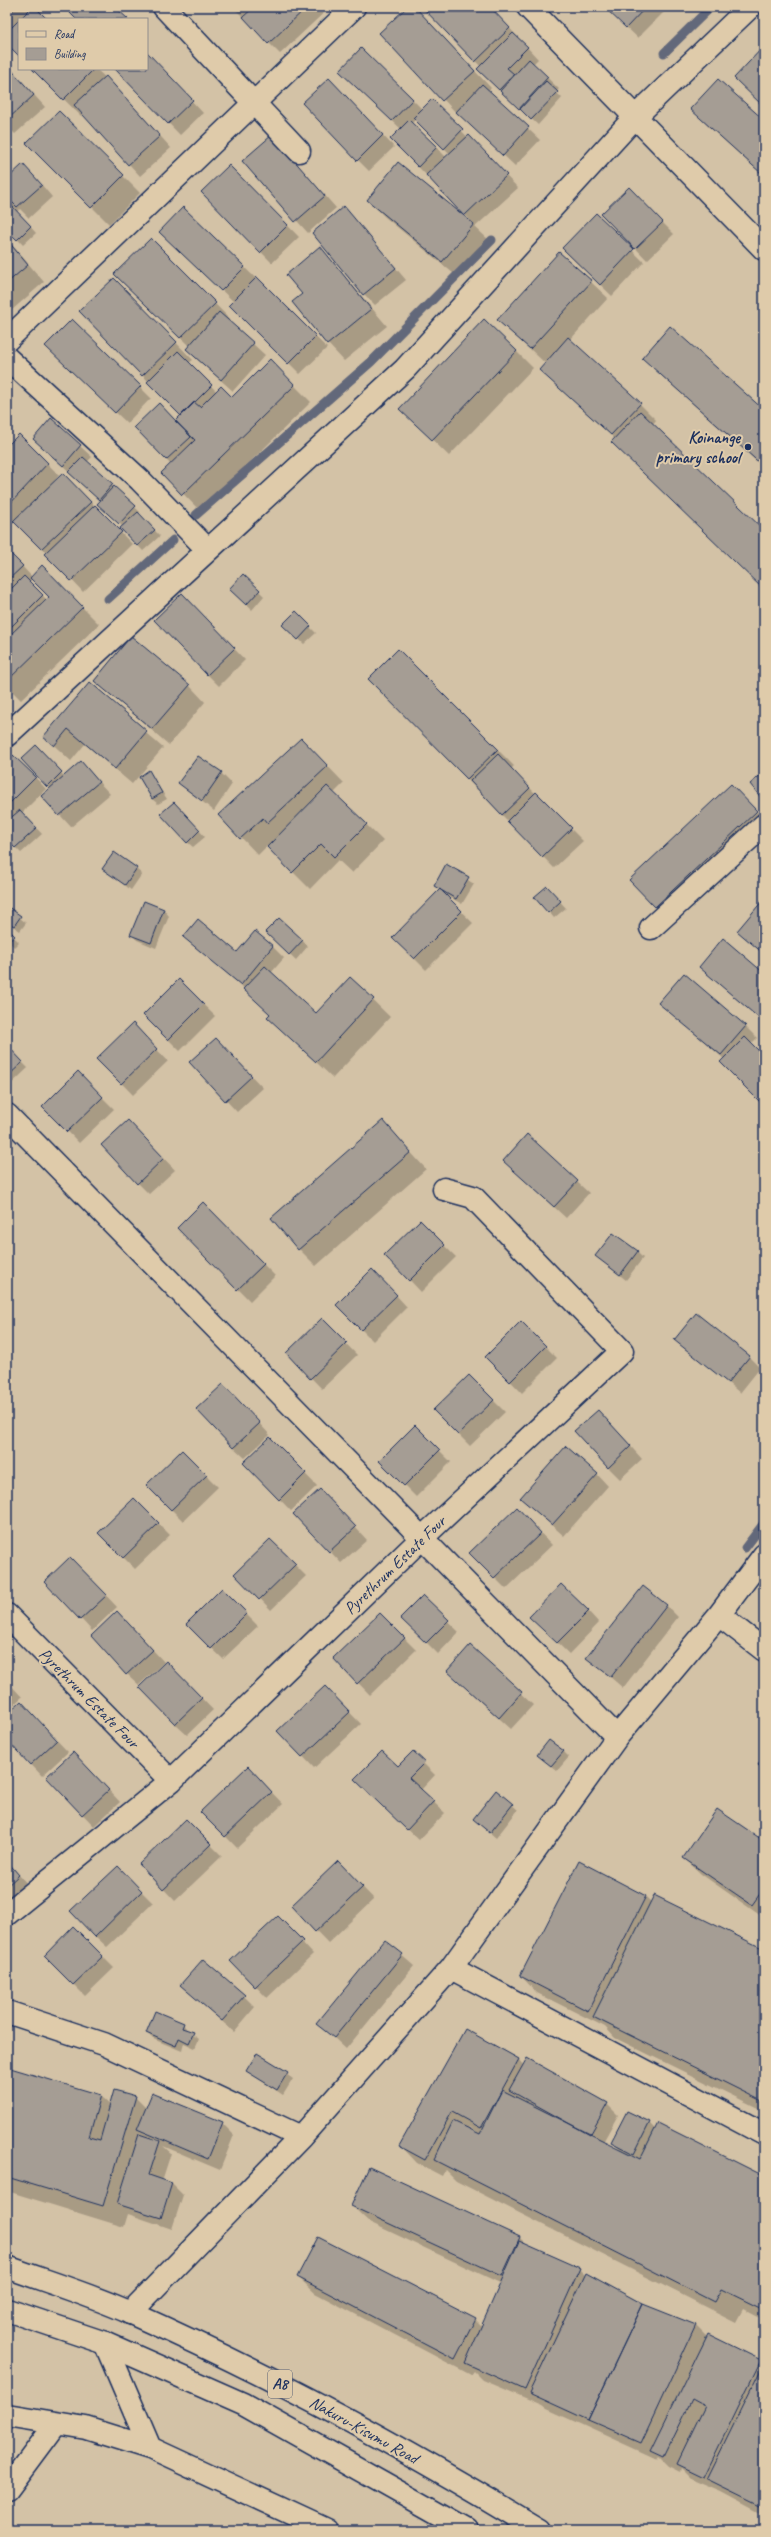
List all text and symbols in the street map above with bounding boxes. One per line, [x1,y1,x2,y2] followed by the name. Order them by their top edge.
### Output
[18,18,148,70] legend
[54,26,76,42] text: Road
[54,46,86,62] text: Building
[656,427,743,468] place label: Koinange primary school
[743,442,753,452] marker: Koinange primary school
[340,1510,452,1619] street label: Pyrethrum Estate Four
[34,1643,145,1754] street label: Pyrethrum Estate Four
[268,2370,292,2398] road number: A8
[306,2391,424,2470] street label: Nakuru-Kisumu Road

